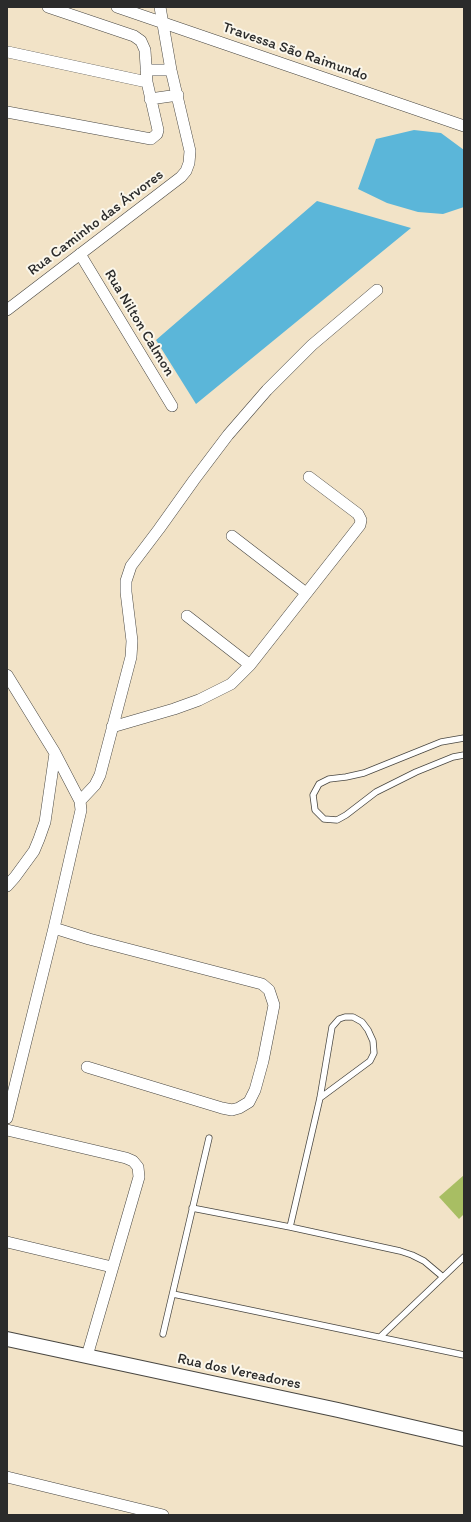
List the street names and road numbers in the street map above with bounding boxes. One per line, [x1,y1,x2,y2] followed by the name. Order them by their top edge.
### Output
[220,19,370,85] street label: Travessa São Raimundo
[25,166,167,280] street label: Rua Caminho das Árvores
[100,266,178,380] street label: Rua Nilton Calmon
[176,1350,302,1394] street label: Rua dos Vereadores

